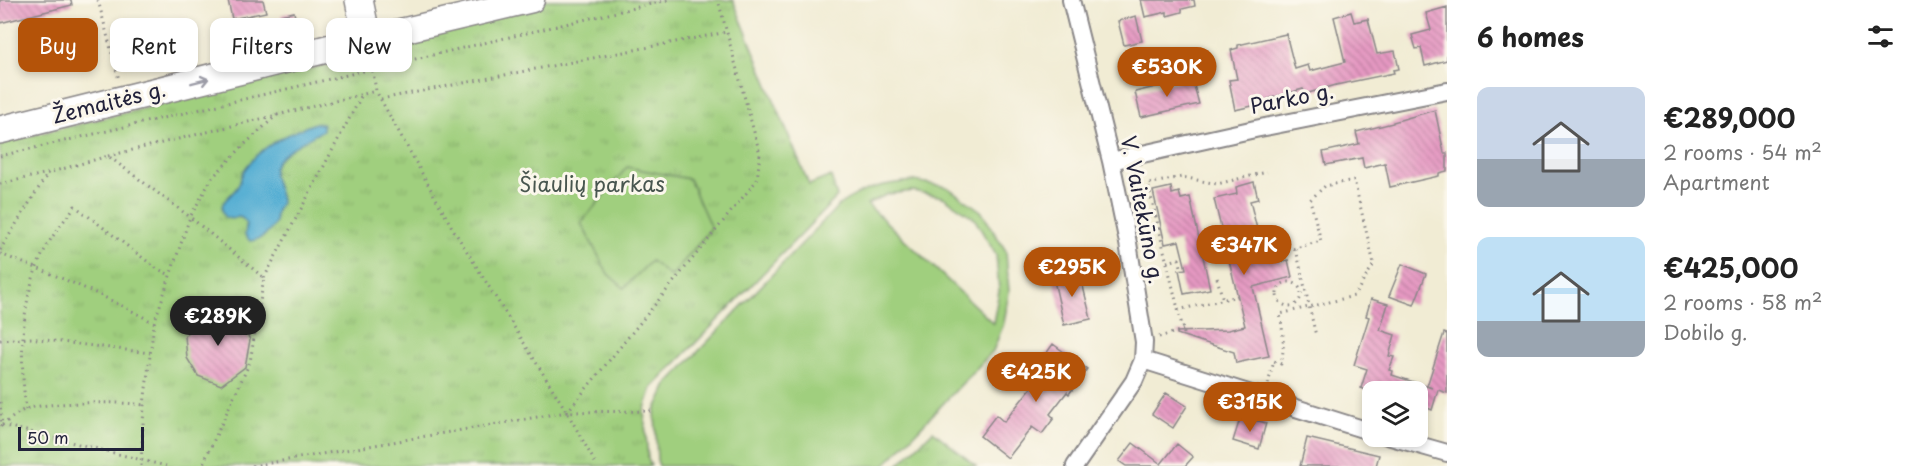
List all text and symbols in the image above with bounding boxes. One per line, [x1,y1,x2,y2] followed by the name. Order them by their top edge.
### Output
[1477,17,1584,56] text: 6 homes
[18,18,98,72] chip: Buy
[110,18,198,72] chip: Rent
[210,18,314,72] chip: Filters
[326,18,412,72] chip: New
[1864,20,1897,53] icon: filters
[1125,47,1209,98] pin: €530K
[1131,51,1203,81] text: €530K
[48,71,169,131] street label: Žemaitės g.
[1247,73,1336,121] street label: Parko g.
[190,74,209,86] one-way arrow
[1663,98,1795,137] text: €289,000
[1525,111,1597,183] icon: home
[1114,133,1174,287] street label: V. Vaitekūno g.
[1663,137,1822,167] text: 2 rooms · 54 m²
[519,167,665,199] park label: Šiaulių parkas
[1663,167,1770,197] text: Apartment
[1202,225,1286,276] pin: €347K
[1210,229,1278,259] text: €347K
[1030,247,1114,298] pin: €295K
[1663,248,1798,287] text: €425,000
[1038,251,1106,281] text: €295K
[1525,261,1597,333] icon: home
[1663,287,1822,317] text: 2 rooms · 58 m²
[176,296,260,347] pin: €289K
[184,300,252,330] text: €289K
[1663,317,1747,347] text: Dobilo g.
[994,352,1078,403] pin: €425K
[1001,356,1071,386] text: €425K
[1362,381,1428,447] map controls
[1362,381,1428,447] button: layers
[1208,382,1292,433] pin: €315K
[1217,386,1283,416] text: €315K
[18,424,144,452] scale bar
[27,425,68,449] text: 50 m

